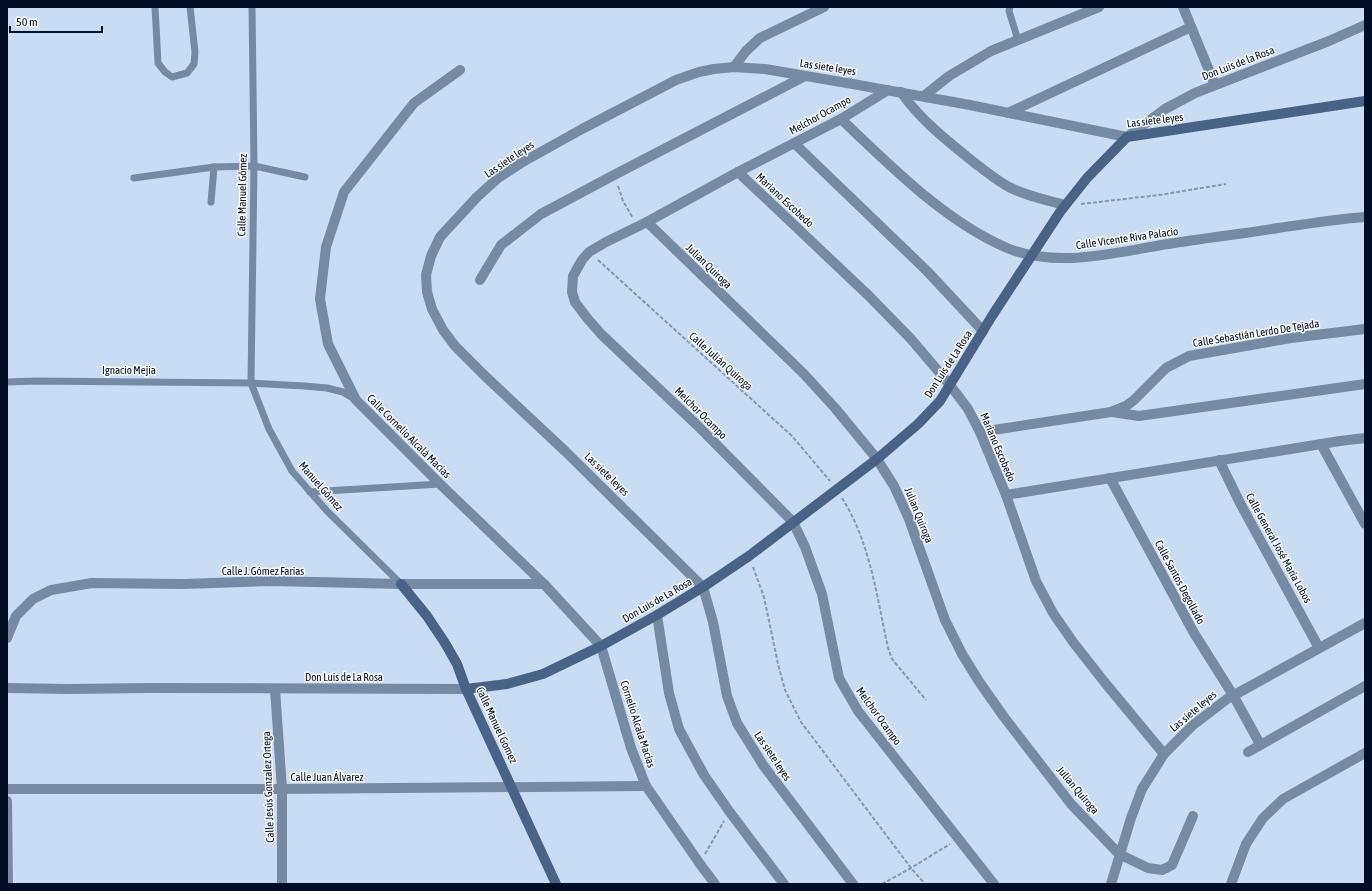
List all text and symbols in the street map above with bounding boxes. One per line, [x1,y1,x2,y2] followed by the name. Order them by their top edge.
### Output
[10,8,102,34] scale bar
[16,15,38,29] text: 50 m
[1200,44,1276,82] street label: Don Luis de la Rosa
[799,57,857,77] street label: Las siete leyes
[787,93,853,137] street label: Melchor Ocampo
[1126,111,1184,129] street label: Las siete leyes
[482,138,536,180] street label: Las siete leyes
[235,154,249,236] street label: Calle Manuel Gómez
[754,170,816,230] street label: Mariano Escobedo
[1075,225,1179,251] street label: Calle Vicente Riva Palacio
[684,241,734,291] street label: Julian Quiroga
[1192,317,1320,349] street label: Calle Sebastián Lerdo De Tejada
[922,328,974,400] street label: Don Luis de La Rosa
[687,329,755,393] street label: Calle Julián Quiroga
[102,364,156,376] street label: Ignacio Mejia
[673,385,729,441] street label: Melchor Ocampo
[365,392,453,480] street label: Calle Cornelio Alcalá Macías
[978,411,1018,483] street label: Mariano Escobedo
[582,450,632,498] street label: Las siete leyes
[297,459,345,513] street label: Manuel Gómez
[902,486,936,544] street label: Julian Quiroga
[1244,491,1314,605] street label: Calle General José María Lobos
[1153,538,1207,626] street label: Calle Santos Degollado
[222,565,304,577] street label: Calle J. Gómez Farias
[620,575,694,625] street label: Don Luis de La Rosa
[305,671,383,683] street label: Don Luis de La Rosa
[618,679,658,769] street label: Cornelio Alcala Macías
[474,685,520,765] street label: Calle Manuel Gomez
[854,685,904,747] street label: Melchor Ocampo
[1167,688,1219,734] street label: Las siete leyes
[752,729,794,783] street label: Las siete leyes
[260,731,276,843] street label: Calle Jesús Gonzalez Ortega
[1055,764,1101,816] street label: Julian Quiroga
[290,771,364,783] street label: Calle Juan Álvarez

